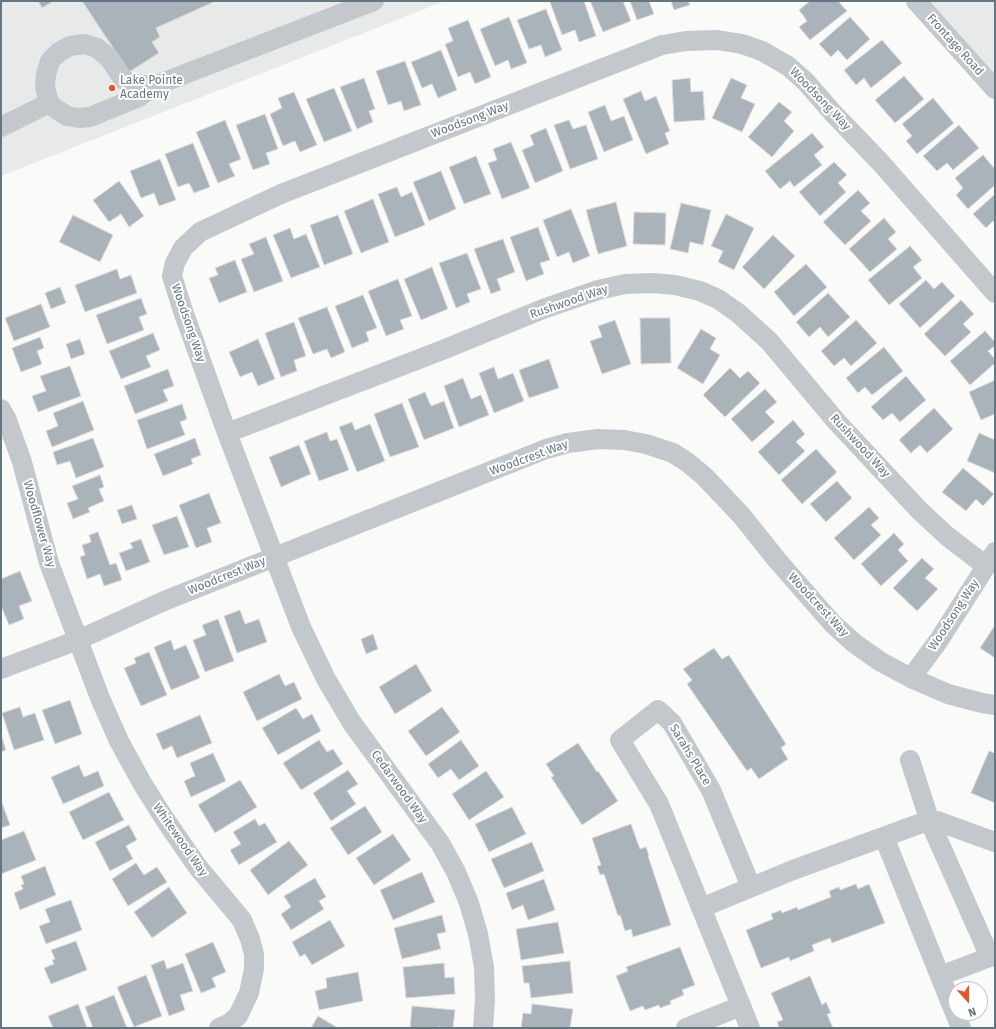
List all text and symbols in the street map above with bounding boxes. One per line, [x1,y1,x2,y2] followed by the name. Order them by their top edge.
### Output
[924,11,986,79] street label: Frontage Road
[786,65,854,133] street label: Woodsong Way
[120,74,183,102] place label: Lake Pointe Academy
[107,83,117,93] marker: Lake Pointe Academy
[429,99,511,141] street label: Woodsong Way
[168,282,208,364] street label: Woodsong Way
[528,282,610,322] street label: Rushwood Way
[827,411,893,481] street label: Rushwood Way
[488,437,570,479] street label: Woodcrest Way
[20,479,58,569] street label: Woodflower Way
[186,554,268,598] street label: Woodcrest Way
[785,570,851,640] street label: Woodcrest Way
[926,577,982,653] street label: Woodsong Way
[666,722,714,788] street label: Sarahs Place
[368,748,430,826] street label: Cedarwood Way
[149,801,211,879] street label: Whitewood Way
[948,981,988,1021] north arrow
[966,1004,978,1019] text: N

